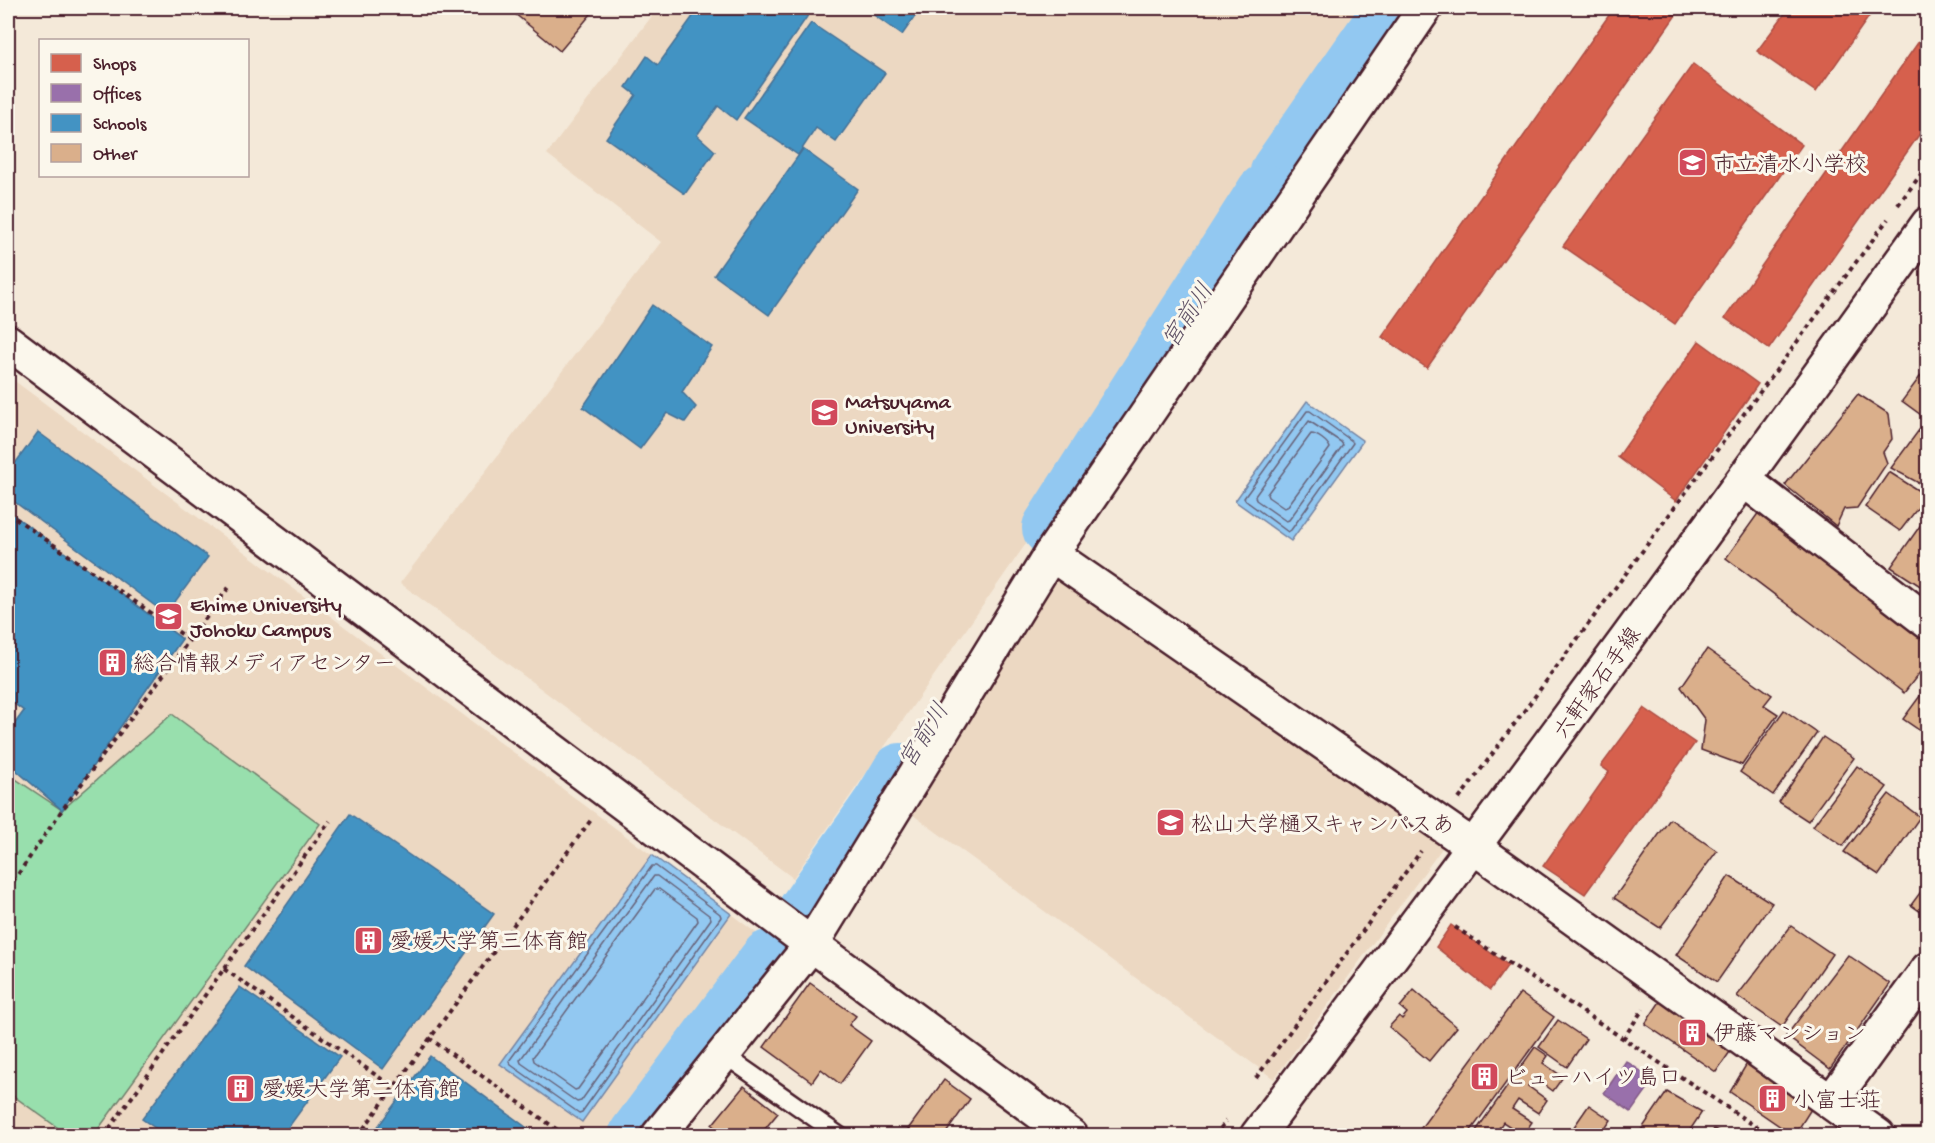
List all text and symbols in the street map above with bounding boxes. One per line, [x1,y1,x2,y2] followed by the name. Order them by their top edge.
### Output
[39,39,249,177] legend
[93,55,137,76] text: Shops
[93,85,142,106] text: Offices
[93,115,148,136] text: Schools
[93,145,138,166] text: Other
[1676,147,1708,179] school or university icon: 市立清水小学校
[1713,153,1867,180] place label: 市立清水小学校
[1157,278,1222,355] water label: 宮前川
[845,391,952,442] place label: Matsuyama University
[808,397,840,429] school or university icon: Matsuyama University
[190,594,342,645] place label: Ehime University Johoku Campus
[153,600,185,632] school or university icon: Ehime University Johoku Campus
[1549,623,1649,745] street label: 六軒家石手線
[96,646,128,678] building icon: 総合情報メディアセンター
[133,652,396,679] place label: 総合情報メディアセンター
[894,698,957,775] water label: 宮前川
[1154,807,1186,839] school or university icon: 松山大学樋又キャンパスあ
[1191,813,1454,840] place label: 松山大学樋又キャンパスあ
[353,924,385,956] building icon: 愛媛大学第三体育館
[390,930,588,957] place label: 愛媛大学第三体育館
[1676,1016,1708,1048] building icon: 伊藤マンション
[1713,1021,1866,1049] place label: 伊藤マンション
[1468,1060,1500,1092] building icon: ビューハイツ島口
[1505,1066,1681,1093] place label: ビューハイツ島口
[225,1072,257,1104] building icon: 愛媛大学第二体育館
[262,1078,460,1105] place label: 愛媛大学第二体育館
[1756,1083,1788,1115] building icon: 小富士荘
[1793,1089,1881,1116] place label: 小富士荘

